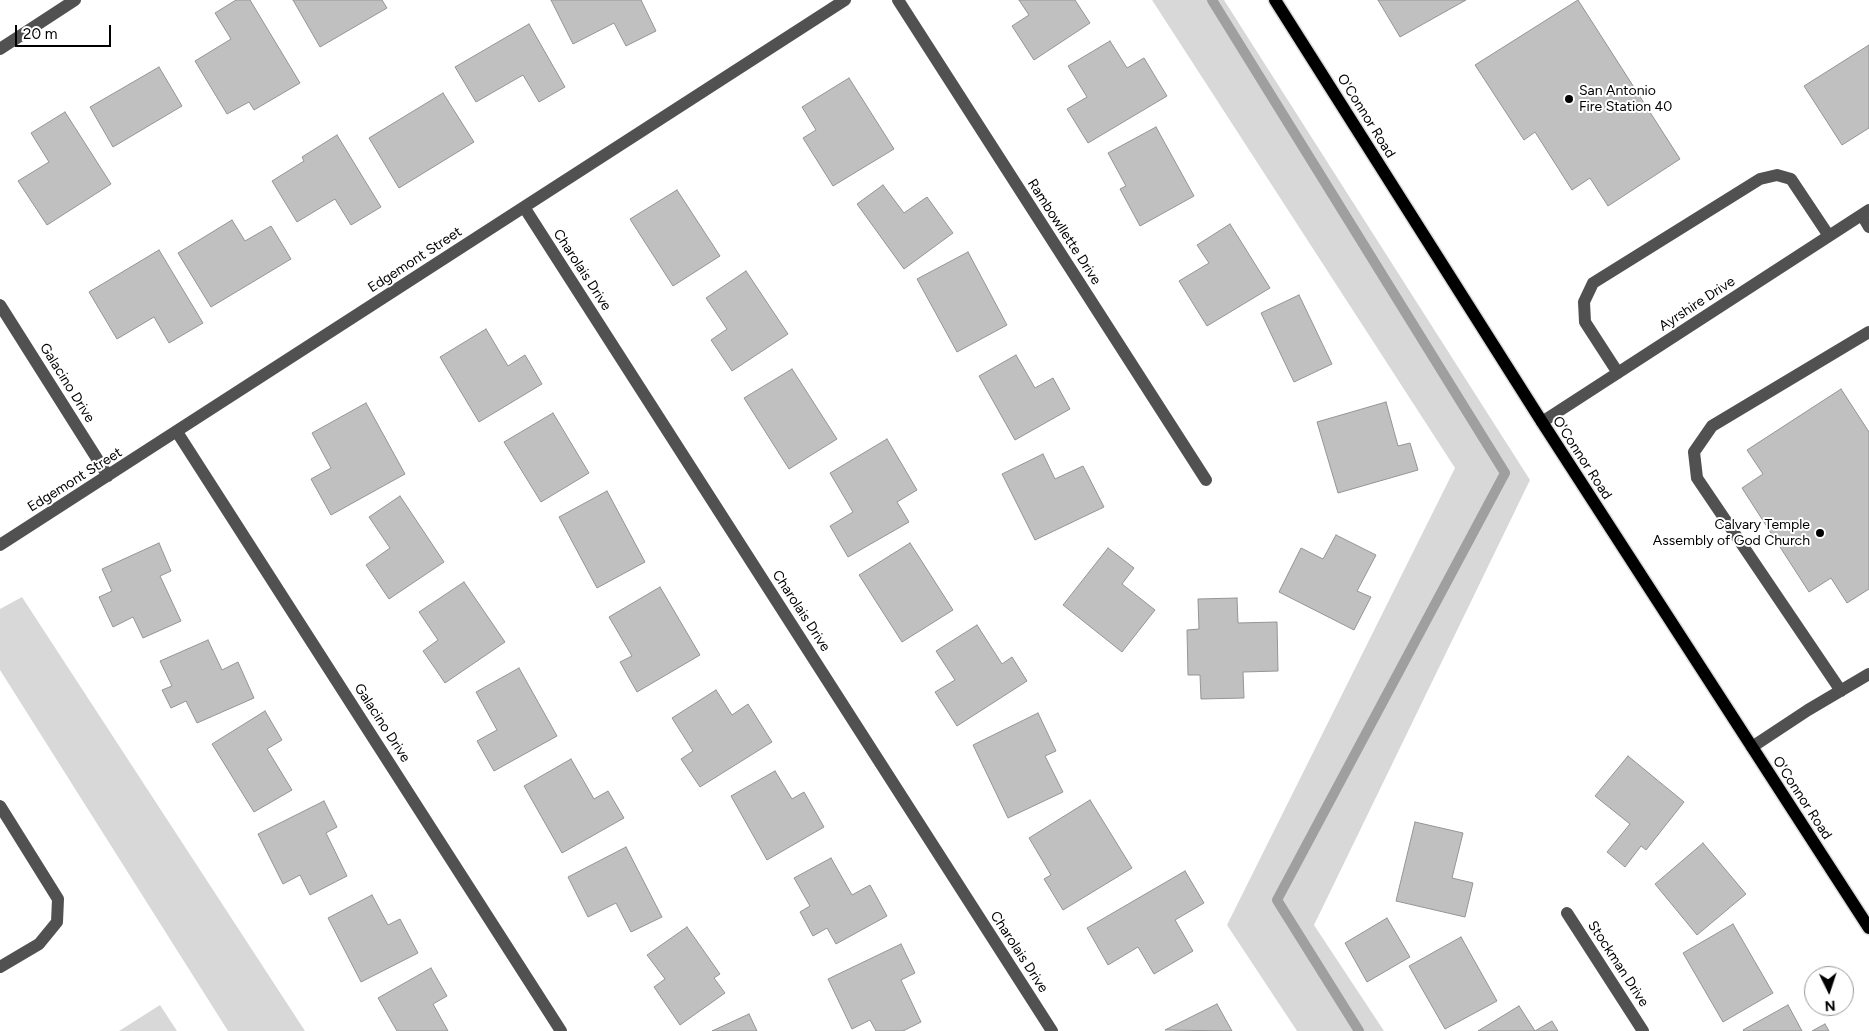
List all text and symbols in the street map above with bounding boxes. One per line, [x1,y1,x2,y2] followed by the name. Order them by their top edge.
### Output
[18,15,114,47] scale bar
[23,25,57,43] text: 20 m
[1333,71,1399,161] street label: O'Connor Road
[1579,83,1672,115] place label: San Antonio Fire Station 40
[1563,93,1575,105] marker: San Antonio Fire Station 40
[1024,176,1104,288] street label: Rambowllette Drive
[365,224,465,296] street label: Edgemont Street
[549,226,615,314] street label: Charolais Drive
[1656,273,1738,335] street label: Ayrshire Drive
[36,340,98,426] street label: Galacino Drive
[1549,413,1615,503] street label: O'Connor Road
[25,444,125,516] street label: Edgemont Street
[1653,517,1810,550] place label: Calvary Temple Assembly of God Church
[1814,527,1826,539] marker: Calvary Temple Assembly of God Church
[768,567,834,655] street label: Charolais Drive
[350,680,414,766] street label: Galacino Drive
[1769,753,1835,843] street label: O'Connor Road
[986,908,1052,996] street label: Charolais Drive
[1584,918,1652,1010] street label: Stockman Drive
[1804,966,1854,1016] north arrow
[1824,997,1836,1014] text: N

